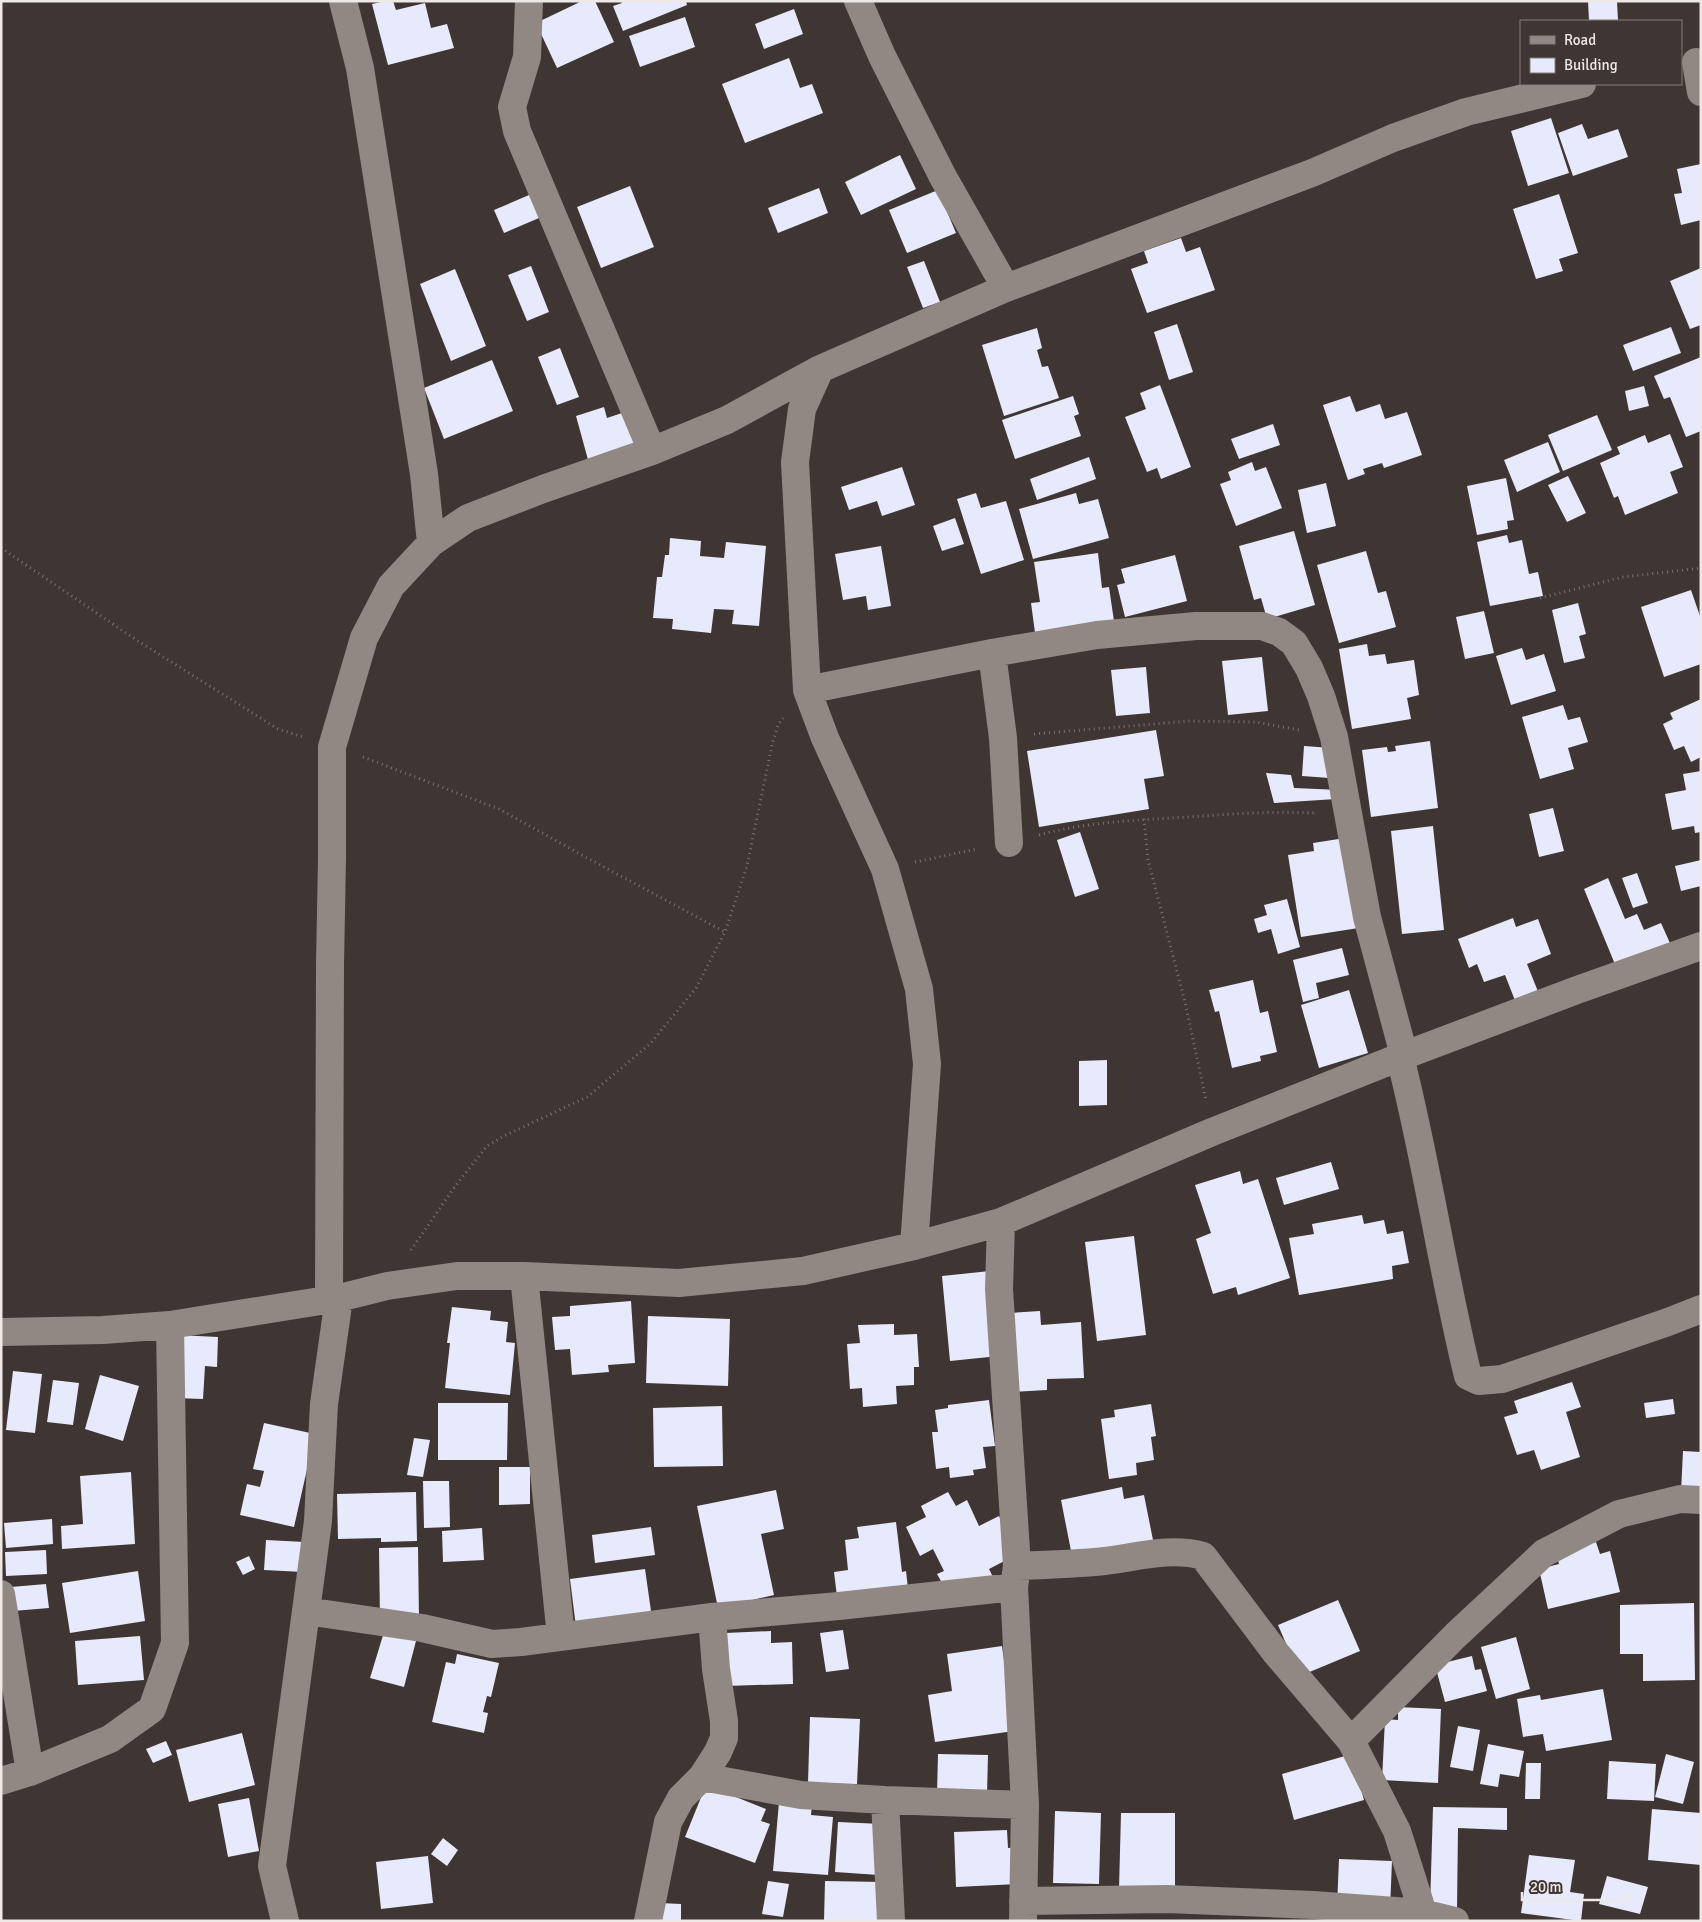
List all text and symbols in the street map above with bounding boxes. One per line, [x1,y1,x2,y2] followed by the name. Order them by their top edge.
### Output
[1520,20,1682,85] legend
[1564,31,1596,49] text: Road
[1564,56,1618,74] text: Building
[1522,1870,1627,1902] scale bar
[1530,1878,1561,1896] text: 20 m

